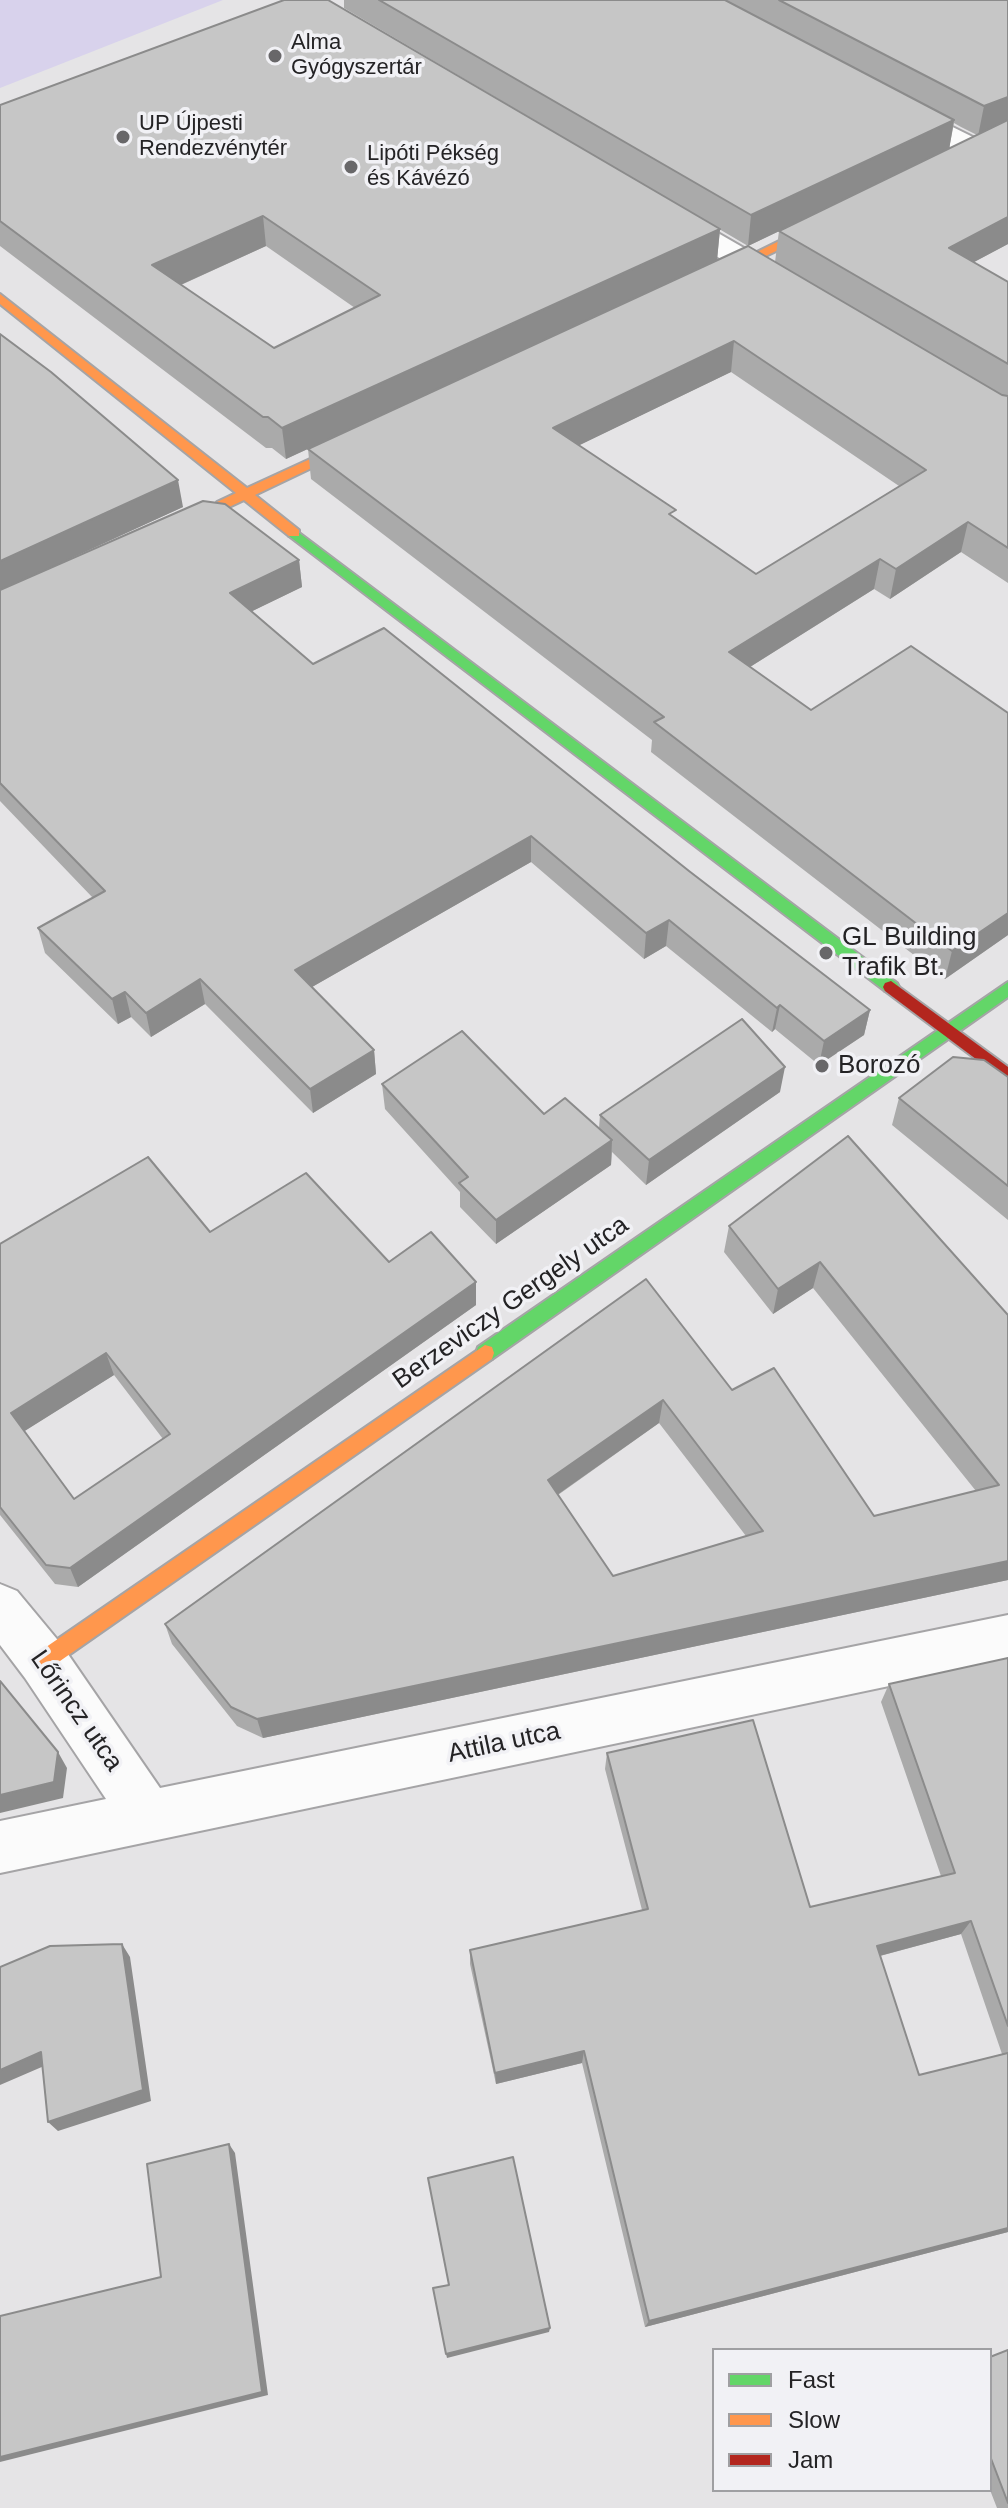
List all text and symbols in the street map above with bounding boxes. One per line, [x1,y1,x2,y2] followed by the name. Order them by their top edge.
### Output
[291,30,422,82] place label: Alma Gyógyszertár
[266,47,284,65] marker: Alma Gyógyszertár
[139,111,287,162] place label: UP Újpesti Rendezvénytér
[114,128,132,146] marker: UP Újpesti Rendezvénytér
[367,141,499,192] place label: Lipóti Pékség és Kávézó
[342,158,360,176] marker: Lipóti Pékség és Kávézó
[842,922,976,984] place label: GL Building Trafik Bt.
[817,944,835,962] marker: GL Building Trafik Bt.
[838,1050,920,1082] place label: Borozó
[813,1057,831,1075] marker: Borozó
[387,1210,635,1396] street label: Berzeviczy Gergely utca
[23,1645,129,1777] street label: Lőrincz utca
[445,1716,563,1770] street label: Attila utca
[712,2348,992,2492] legend
[788,2366,835,2393] text: Fast
[788,2406,840,2433] text: Slow
[788,2446,833,2473] text: Jam

